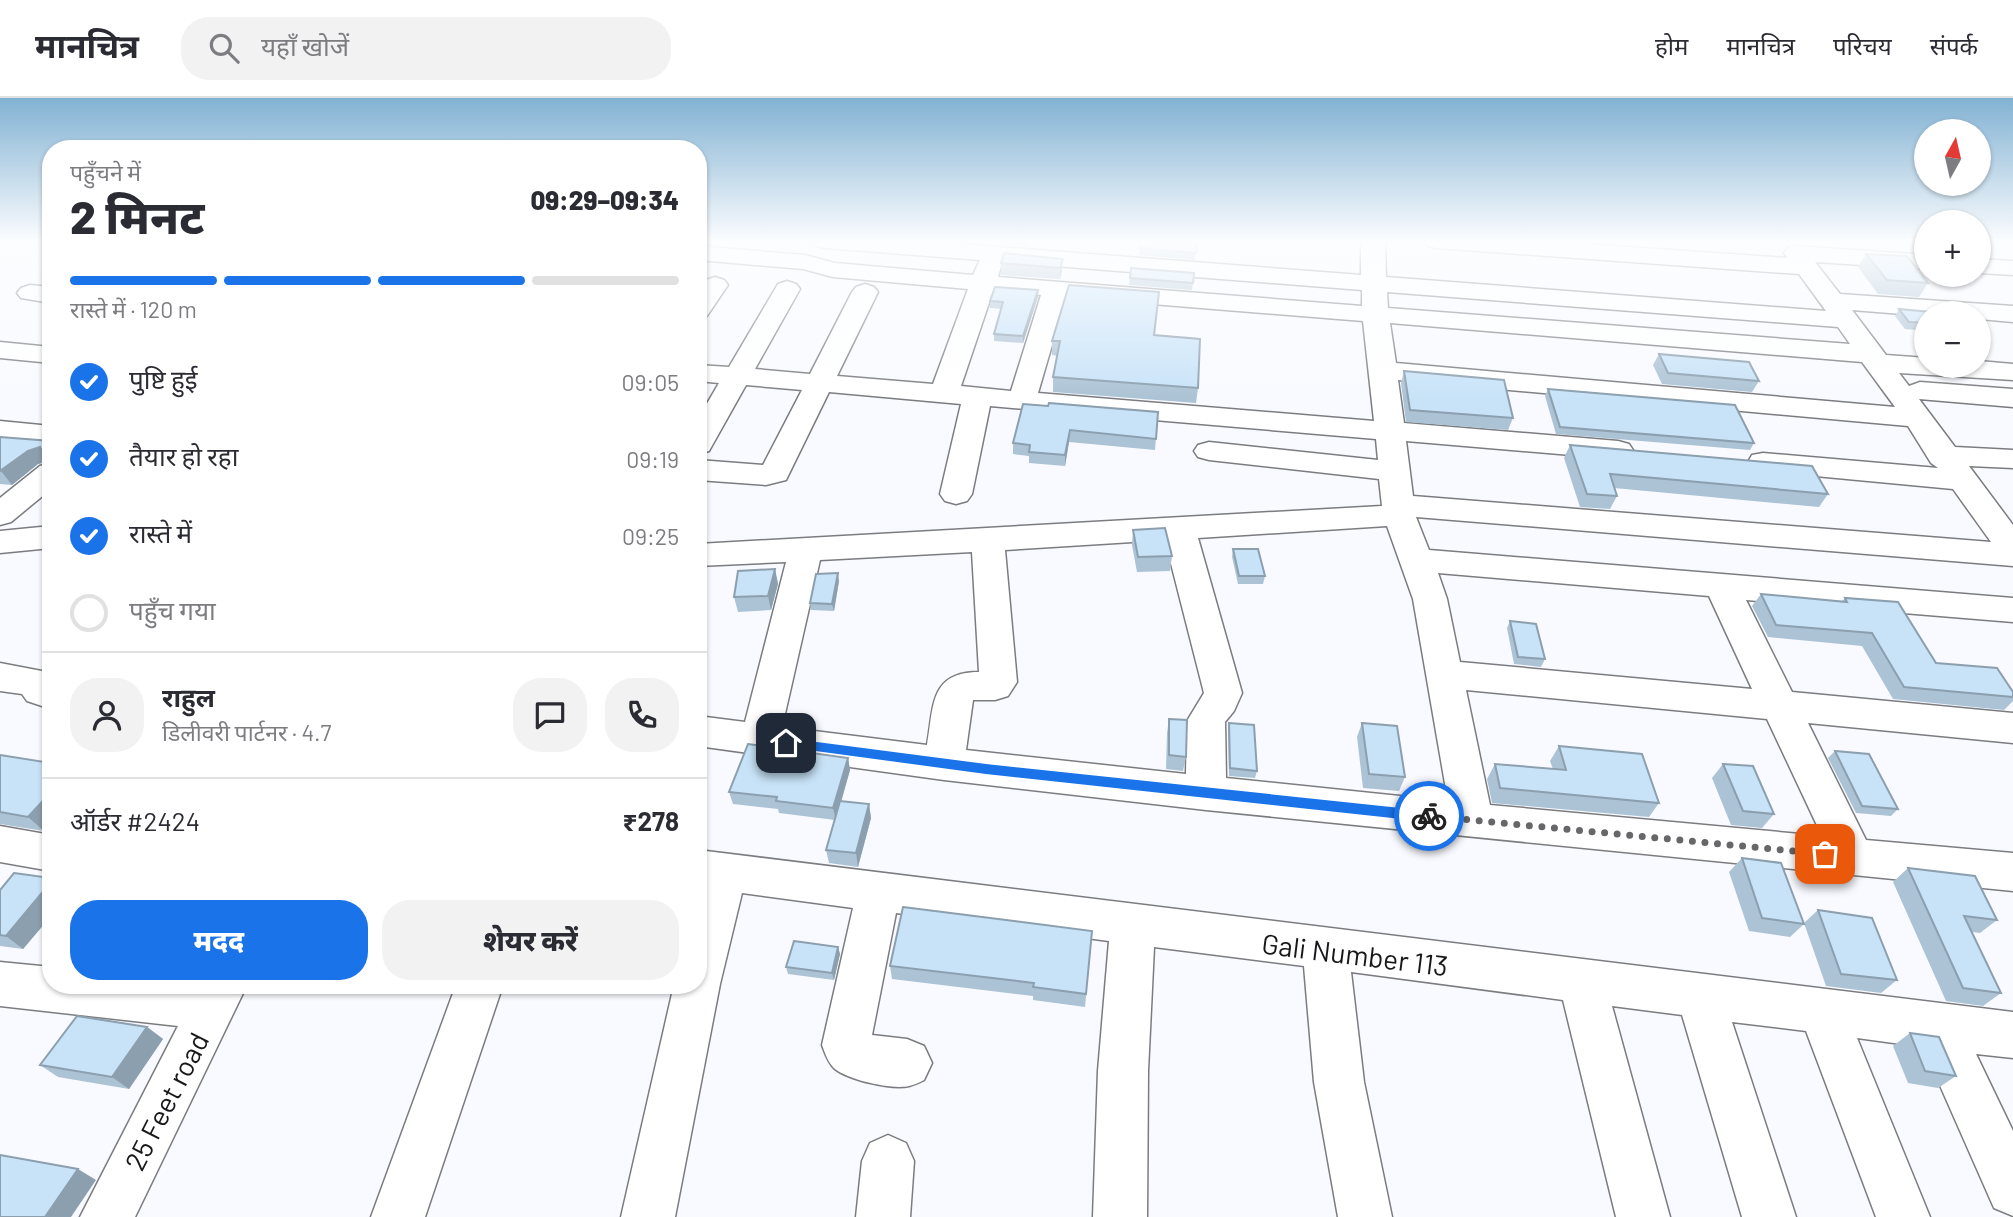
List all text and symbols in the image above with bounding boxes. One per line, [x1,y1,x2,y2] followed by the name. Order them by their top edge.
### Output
[181,17,671,80] search box
[35,25,139,65] text: मानचित्र
[205,29,243,67] icon: search
[261,30,349,61] text: यहाँ खोजें
[1655,31,1688,60] text: होम
[1726,31,1795,60] text: मानचित्र
[1833,31,1892,60] text: परिचय
[1930,31,1978,60] text: संपर्क
[1914,119,1992,196] north arrow
[1914,119,1991,378] map controls
[70,158,141,186] text: पहुँचने में
[530,184,679,215] text: 09:29–09:34
[70,188,204,243] text: 2 मिनट
[1914,210,1991,287] button: +
[70,295,197,323] text: रास्ते में · 120 m
[1914,301,1991,378] button: −
[70,363,108,401] icon: check
[129,363,197,394] text: पुष्टि हुई
[621,368,679,396] text: 09:05
[70,440,108,478] icon: check
[129,440,238,471] text: तैयार हो रहा
[626,445,679,473] text: 09:19
[70,517,108,555] icon: check
[129,517,192,548] text: रास्ते में
[622,522,679,550] text: 09:25
[129,594,216,625] text: पहुँच गया
[70,678,144,752] button: person
[513,678,587,752] button: chat
[605,678,679,752] button: phone
[162,681,215,712] text: राहुल
[756,713,816,773] pin
[162,718,331,746] text: डिलीवरी पार्टनर · 4.7
[767,724,805,762] icon: home
[1394,781,1464,851] courier
[1410,797,1448,835] icon: bike
[70,805,200,836] text: ऑर्डर #2424
[623,805,679,836] text: ₹278
[1795,824,1855,884] pin
[1806,835,1844,873] icon: bag
[70,900,368,980] button: मदद
[382,900,679,980] button: शेयर करें
[1260,926,1450,982] street label: Gali Number 113
[117,1026,215,1176] street label: 25 Feet road

